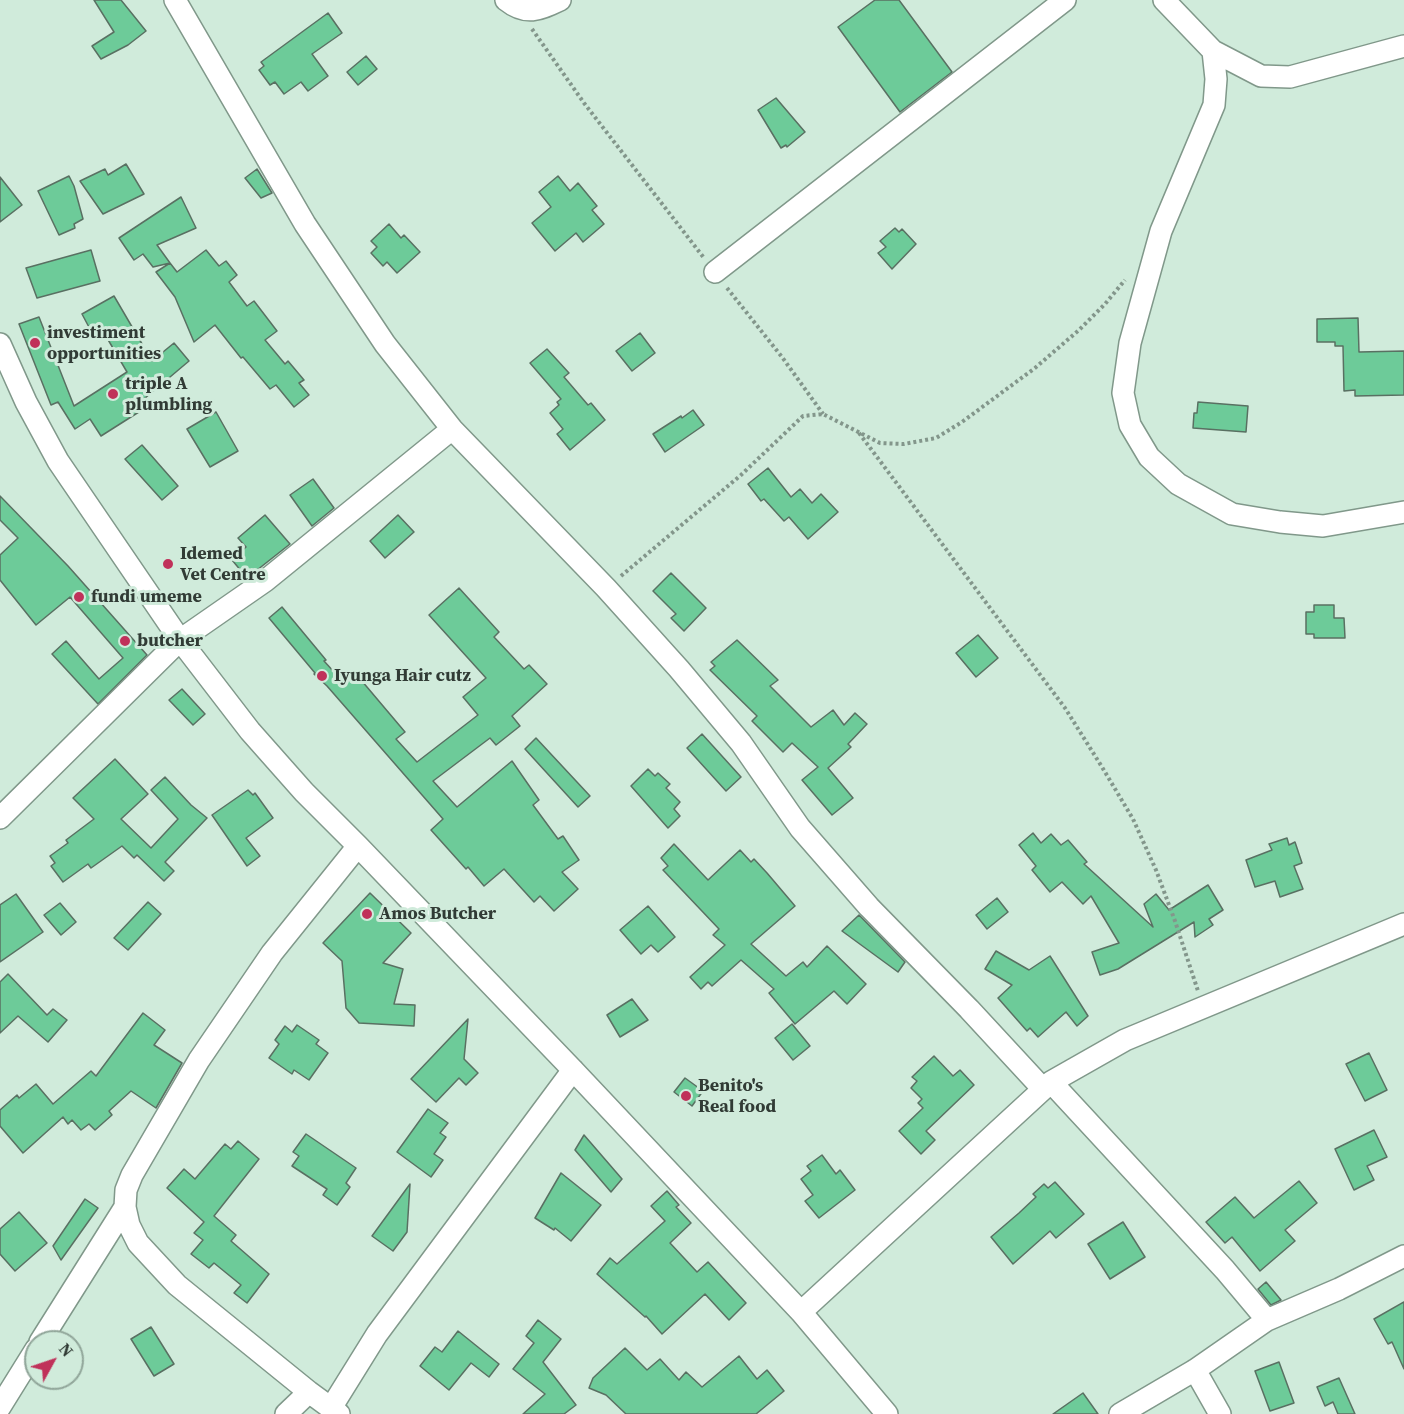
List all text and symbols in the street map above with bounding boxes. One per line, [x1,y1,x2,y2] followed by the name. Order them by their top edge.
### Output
[47,322,161,364] place label: investiment opportunities
[28,336,42,350] marker: investiment opportunities
[125,373,212,416] place label: triple A plumbling
[106,387,120,401] marker: triple A plumbling
[180,543,266,586] place label: Idemed Vet Centre
[161,557,175,571] marker: Idemed Vet Centre
[91,586,202,608] place label: fundi umeme
[72,590,86,604] marker: fundi umeme
[137,630,203,652] place label: butcher
[118,634,132,648] marker: butcher
[334,665,471,687] place label: Iyunga Hair cutz
[315,669,329,683] marker: Iyunga Hair cutz
[379,903,496,925] place label: Amos Butcher
[360,907,374,921] marker: Amos Butcher
[698,1075,776,1118] place label: Benito's Real food
[679,1089,693,1103] marker: Benito's Real food
[24,1330,84,1390] north arrow
[54,1338,78,1361] text: N

